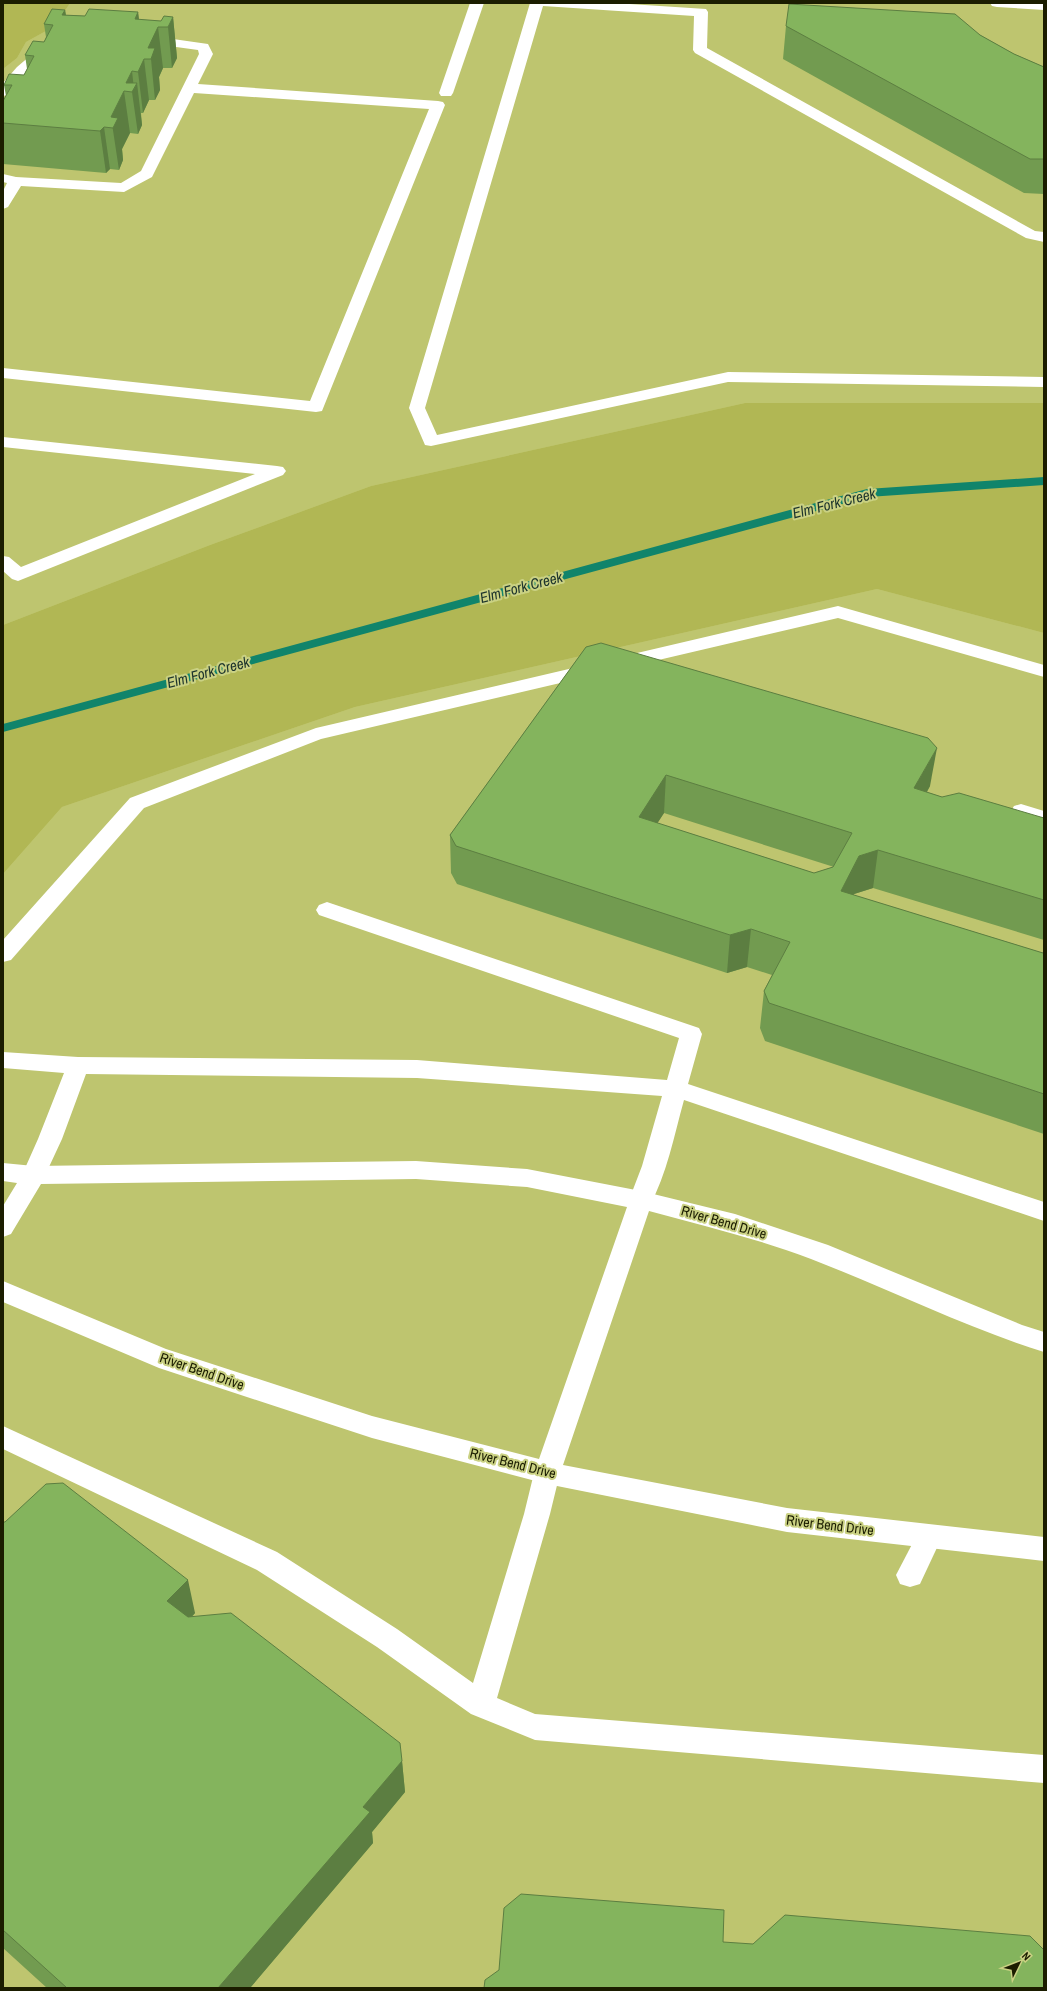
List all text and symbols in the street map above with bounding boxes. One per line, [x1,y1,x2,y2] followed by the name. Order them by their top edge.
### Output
[790,482,879,523] water label: Elm Fork Creek
[477,566,566,608] water label: Elm Fork Creek
[164,651,253,693] water label: Elm Fork Creek
[679,1201,769,1243] street label: River Bend Drive
[157,1348,247,1394] street label: River Bend Drive
[468,1444,558,1482] street label: River Bend Drive
[785,1511,875,1539] street label: River Bend Drive
[999,1943,1039,1983] north arrow
[1019,1949,1034,1963] text: N

